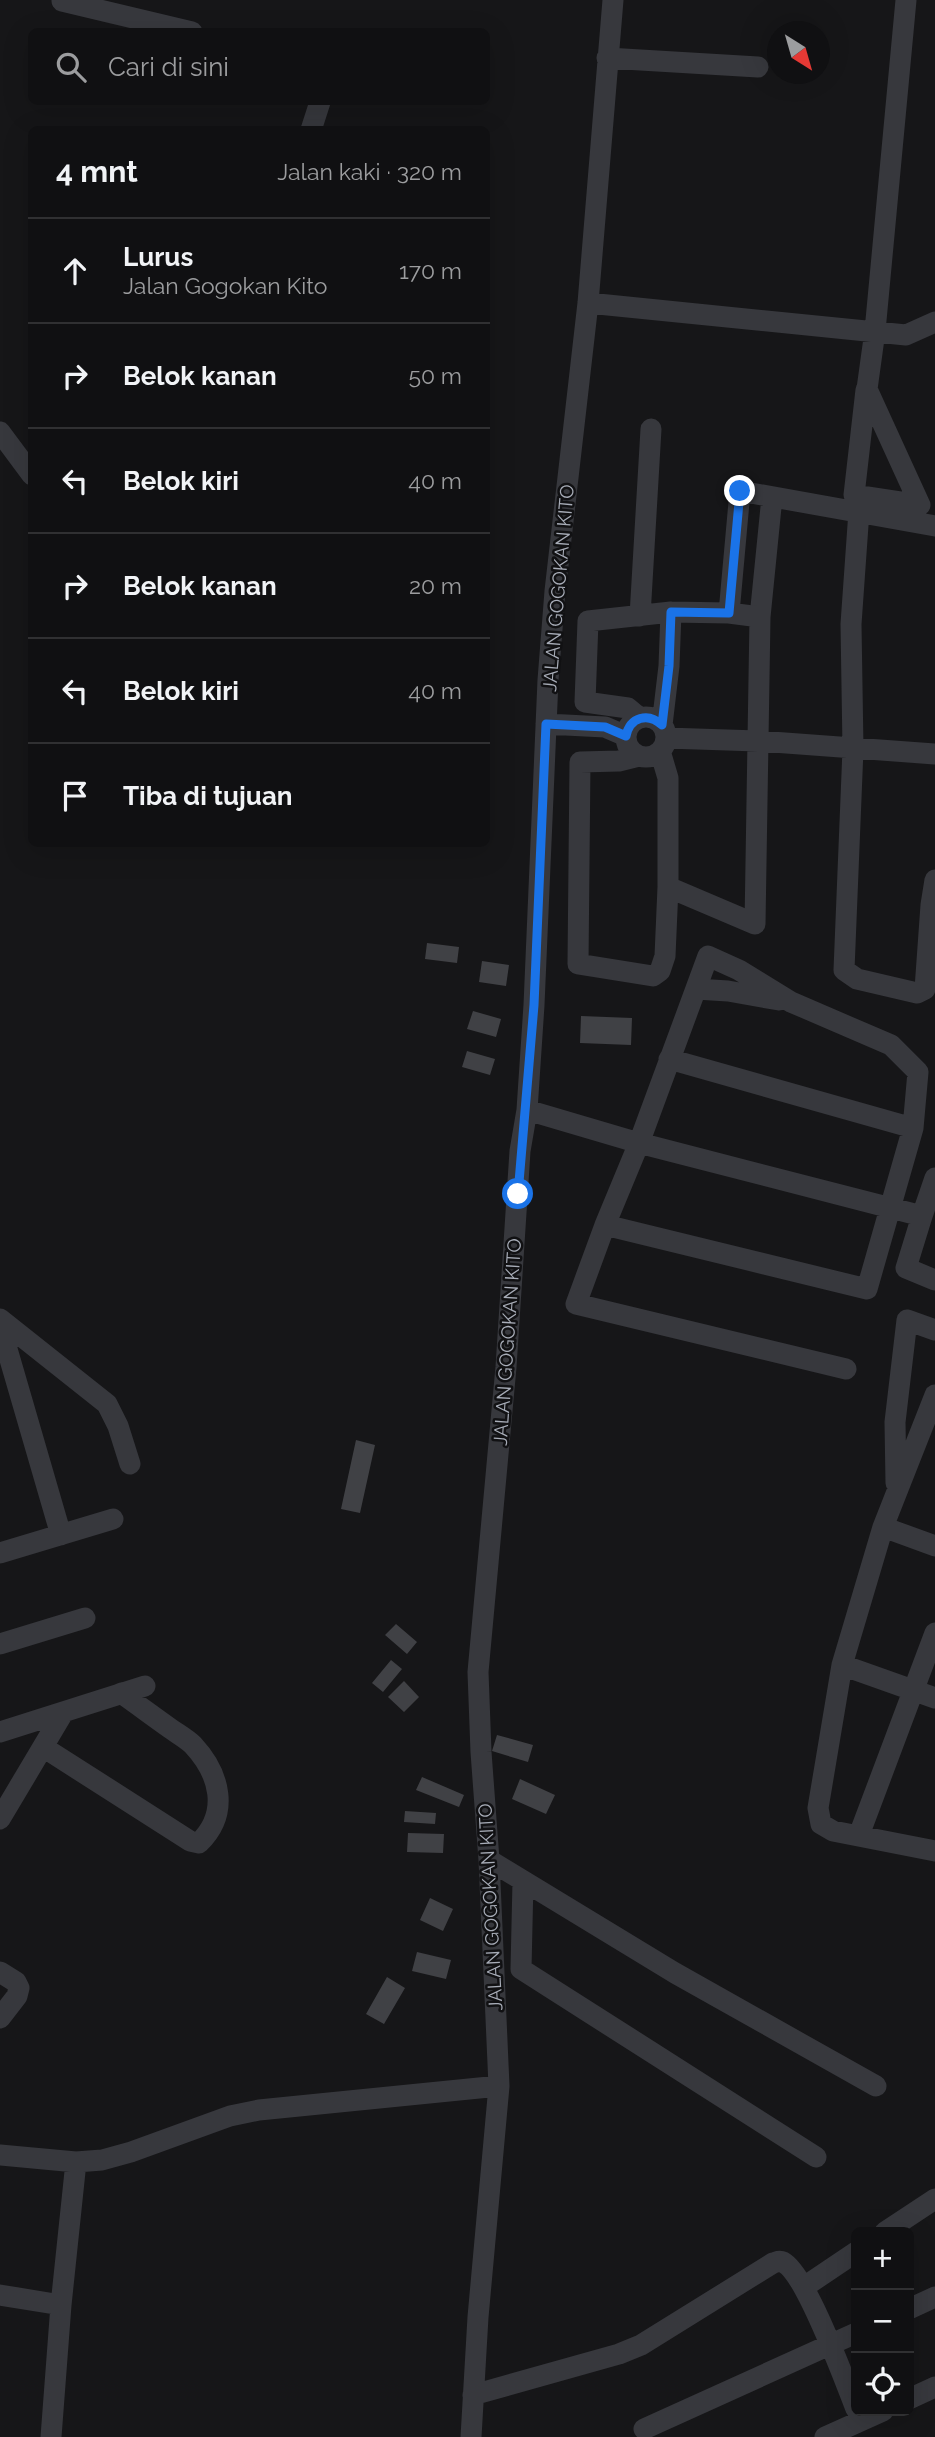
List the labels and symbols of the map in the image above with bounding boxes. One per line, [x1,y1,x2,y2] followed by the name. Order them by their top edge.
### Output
[767,21,830,84] north arrow
[724,475,755,506] route end
[538,484,578,692] street label: JALAN GOGOKAN KITO
[502,1178,533,1209] route start
[489,1238,525,1446] street label: JALAN GOGOKAN KITO
[474,1803,506,2011] street label: JALAN GOGOKAN KITO

